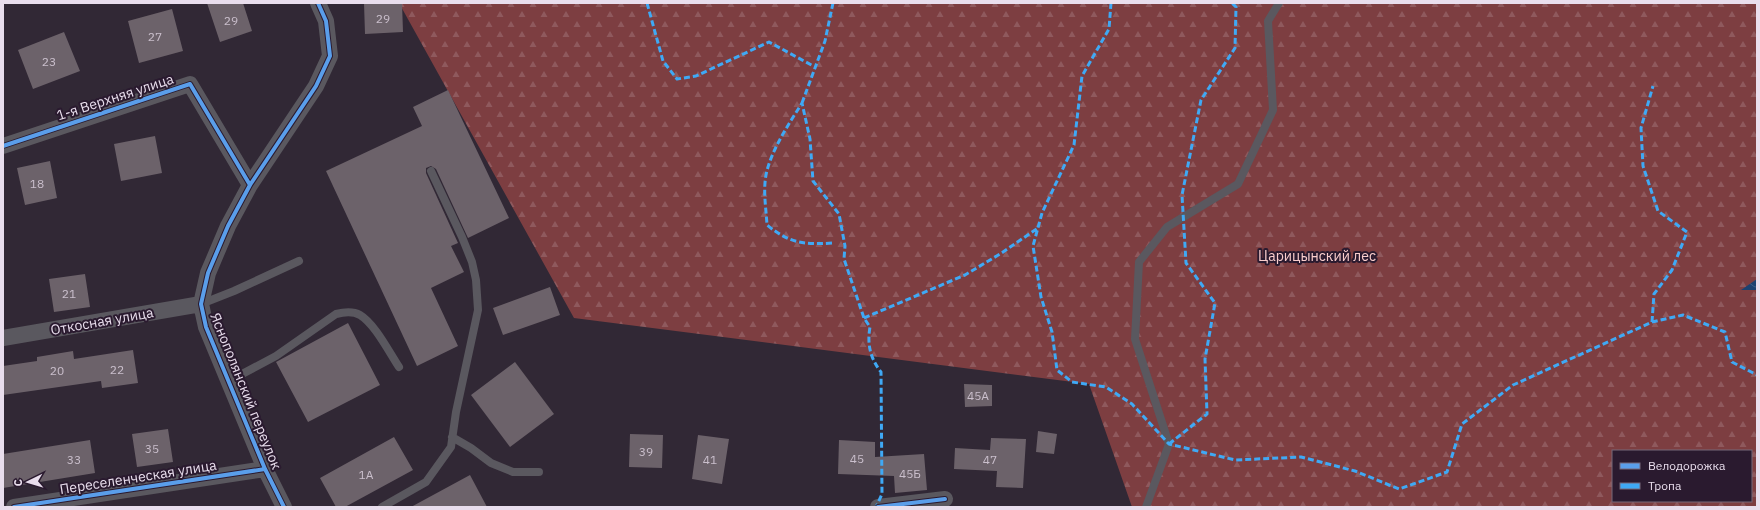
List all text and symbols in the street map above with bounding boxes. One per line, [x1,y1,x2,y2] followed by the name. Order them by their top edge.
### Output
[376,11,390,26] house number: 29
[224,13,238,28] house number: 29
[148,29,162,44] house number: 27
[42,54,56,69] house number: 23
[54,69,176,124] street label: 1-я Верхняя улица
[30,176,44,191] house number: 18
[1258,247,1376,265] park label: Царицынский лес
[62,286,76,301] house number: 21
[49,303,155,339] street label: Откосная улица
[206,310,286,472] street label: Яснополянский переулок
[110,362,124,377] house number: 22
[50,363,64,378] house number: 20
[967,388,989,403] house number: 45А
[145,441,159,456] house number: 35
[639,444,653,459] house number: 39
[1612,450,1752,502] legend
[850,451,864,466] house number: 45
[67,452,81,467] house number: 33
[703,452,717,467] house number: 41
[983,452,997,467] house number: 47
[58,456,218,498] street label: Переселенческая улица
[1648,458,1726,473] text: Велодорожка
[8,462,48,502] north arrow
[899,466,921,481] house number: 45Б
[359,467,374,482] house number: 1А
[1648,478,1682,493] text: Тропа
[11,479,25,487] text: С

